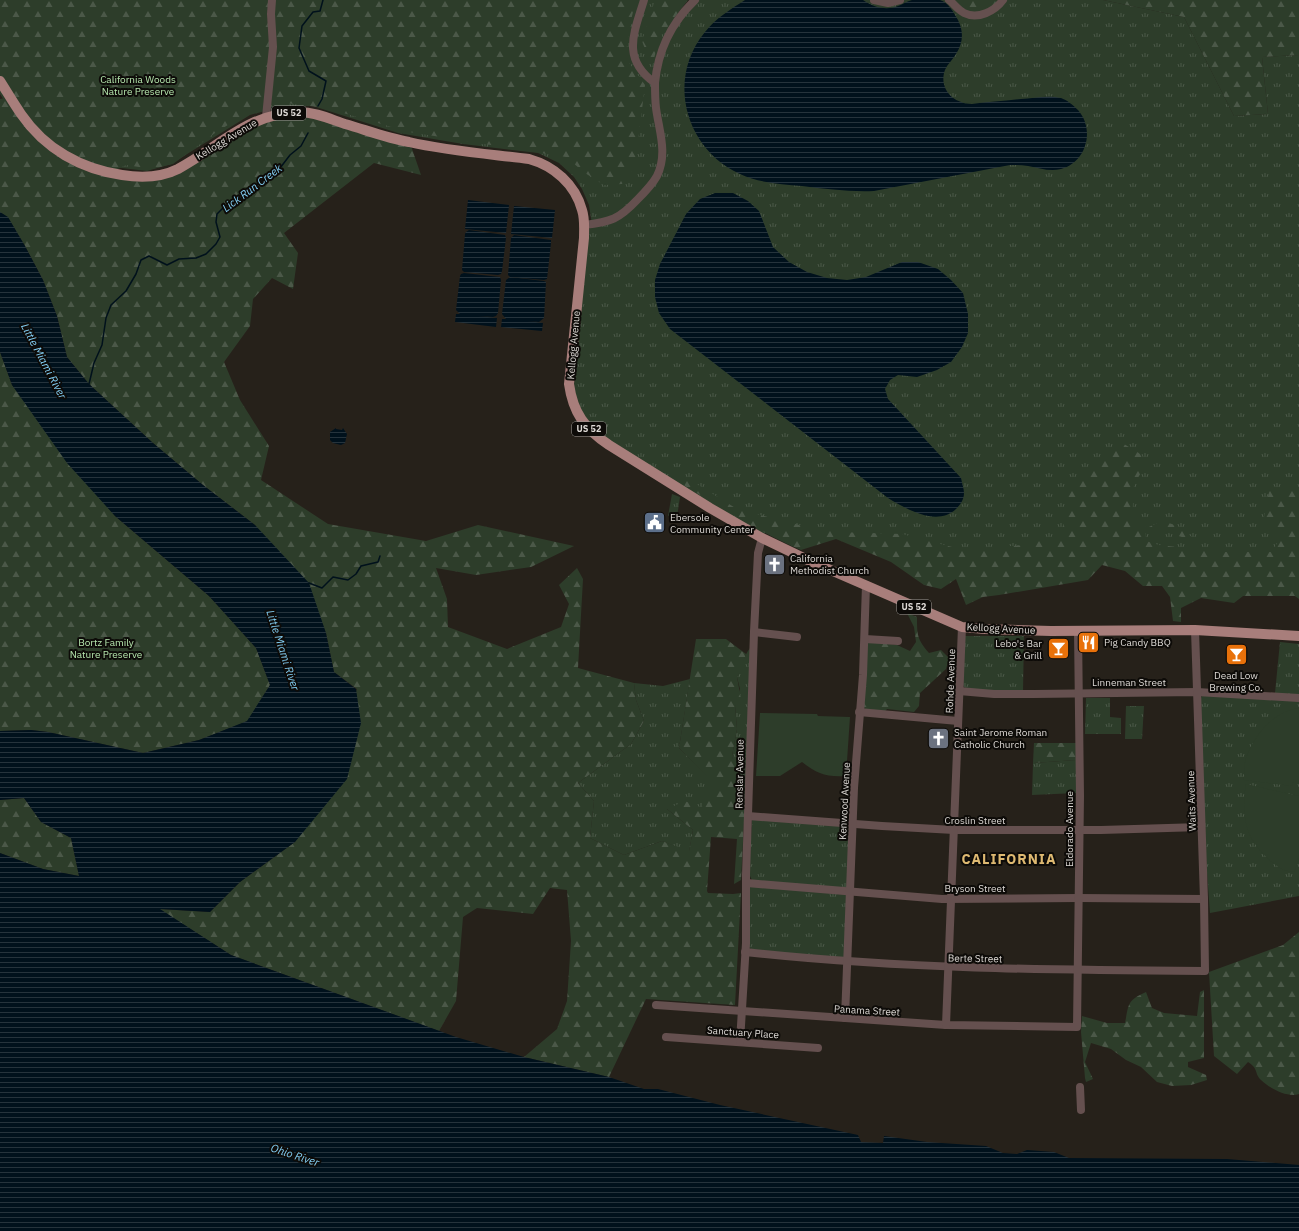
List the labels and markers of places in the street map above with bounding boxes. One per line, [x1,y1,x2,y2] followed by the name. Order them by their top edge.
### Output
[641,510,667,536] public building icon: Ebersole Community Center
[670,511,754,536] place label: Ebersole Community Center
[762,551,788,577] church icon: California Methodist Church
[790,552,869,577] place label: California Methodist Church
[1076,629,1102,655] restaurant icon: Pig Candy BBQ
[1045,636,1071,662] bar icon: Lebo's Bar & Grill
[1104,636,1171,649] place label: Pig Candy BBQ
[995,637,1042,662] place label: Lebo's Bar & Grill
[1223,642,1249,668] bar icon: Dead Low Brewing Co.
[1209,669,1263,694] place label: Dead Low Brewing Co.
[926,725,952,751] church icon: Saint Jerome Roman Catholic Church
[954,726,1047,751] place label: Saint Jerome Roman Catholic Church

